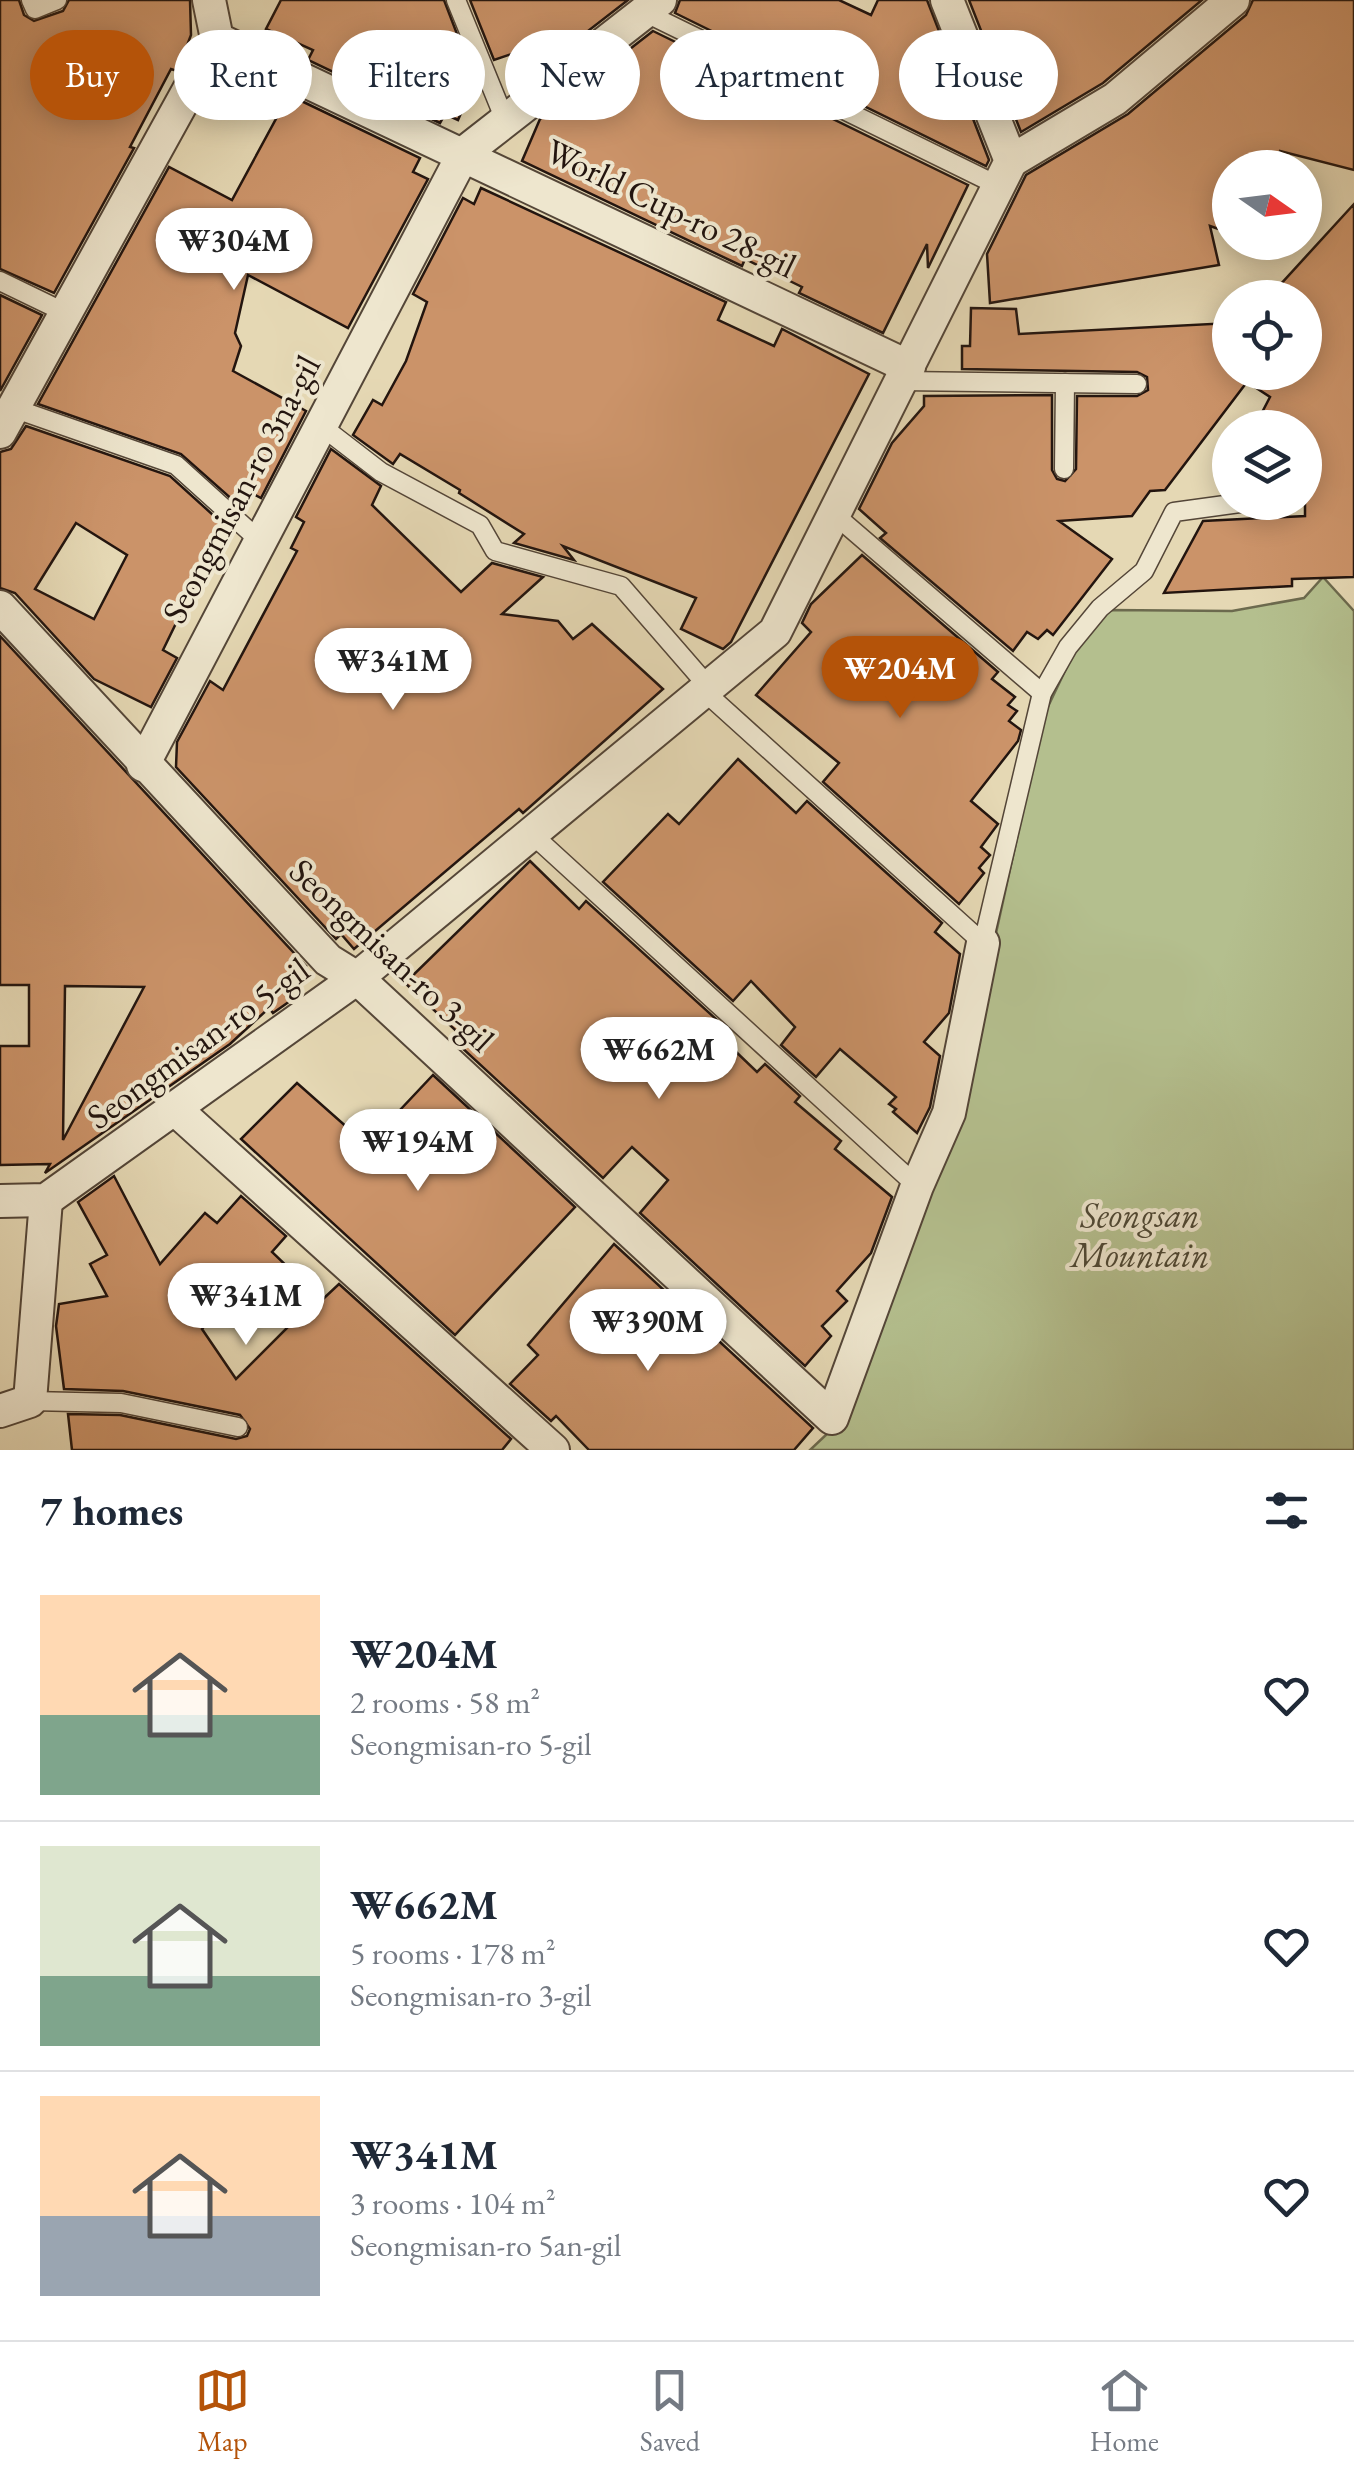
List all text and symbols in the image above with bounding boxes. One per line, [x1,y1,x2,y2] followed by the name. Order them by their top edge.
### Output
[30,30,154,120] chip: Buy
[174,30,312,120] chip: Rent
[332,30,485,120] chip: Filters
[505,30,640,120] chip: New
[660,30,879,120] chip: Apartment
[899,30,1058,120] chip: House
[539,127,804,288] street label: World Cup-ro 28-gil
[1212,150,1322,260] north arrow
[1212,150,1322,520] map controls
[164,208,304,293] pin: ₩304M
[178,219,290,261] text: ₩304M
[1212,280,1322,390] button: locate
[151,347,330,630] street label: Seongmisan-ro 3na-gil
[1212,410,1322,520] button: layers
[323,628,463,713] pin: ₩341M
[830,636,970,721] pin: ₩204M
[337,639,449,681] text: ₩341M
[844,647,956,689] text: ₩204M
[280,848,504,1061] street label: Seongmisan-ro 3-gil
[78,947,318,1138] street label: Seongmisan-ro 5-gil
[589,1017,729,1102] pin: ₩662M
[603,1028,715,1070] text: ₩662M
[348,1109,488,1194] pin: ₩194M
[362,1120,474,1162] text: ₩194M
[1069,1192,1209,1277] park label: Seongsan Mountain
[176,1263,316,1348] pin: ₩341M
[190,1274,302,1316] text: ₩341M
[578,1289,718,1374] pin: ₩390M
[592,1300,704,1342] text: ₩390M
[40,1483,183,1538] text: 7 homes
[1259,1483,1314,1538] icon: filters
[350,1626,498,1681] text: ₩204M
[120,1635,240,1755] icon: home
[1259,1668,1314,1723] icon: heart
[350,1681,540,1723] text: 2 rooms · 58 m²
[350,1723,592,1765] text: Seongmisan-ro 5-gil
[350,1877,498,1932] text: ₩662M
[120,1886,240,2006] icon: home
[1259,1919,1314,1974] icon: heart
[350,1932,556,1974] text: 5 rooms · 178 m²
[350,1974,592,2016] text: Seongmisan-ro 3-gil
[350,2127,498,2182] text: ₩341M
[120,2136,240,2256] icon: home
[1259,2169,1314,2224] icon: heart
[350,2182,556,2224] text: 3 rooms · 104 m²
[350,2224,621,2266] text: Seongmisan-ro 5an-gil
[195,2363,250,2459] tab: Map
[640,2363,700,2459] tab: Saved
[1090,2363,1159,2459] tab: Home

